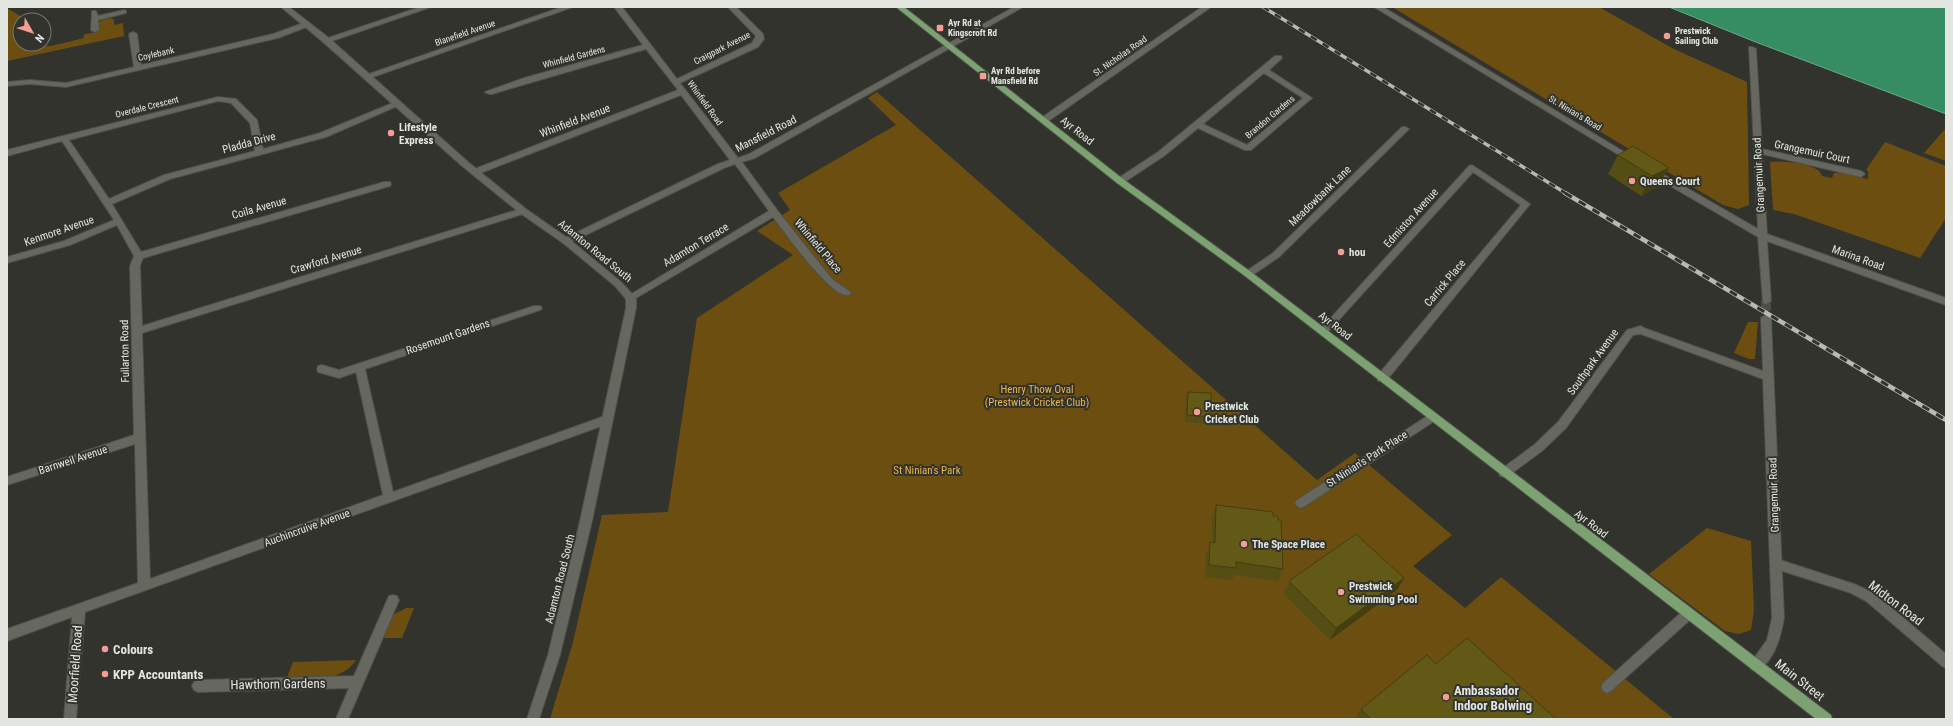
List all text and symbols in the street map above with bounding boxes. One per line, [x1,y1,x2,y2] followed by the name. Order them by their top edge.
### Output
[12,12,52,52] north arrow
[434,18,496,48] street label: Blanefield Avenue
[948,18,997,38] place label: Ayr Rd at Kingscroft Rd
[935,23,945,33] marker: Ayr Rd at Kingscroft Rd
[1675,26,1719,46] place label: Prestwick Sailing Club
[692,29,752,67] street label: Craigpark Avenue
[32,31,47,45] text: N
[1662,31,1672,41] marker: Prestwick Sailing Club
[1091,34,1149,78] street label: St. Nicholas Road
[542,44,606,70] street label: Whinfield Gardens
[137,45,175,63] street label: Coylebank
[991,66,1041,86] place label: Ayr Rd before Mansfield Rd
[978,71,988,81] marker: Ayr Rd before Mansfield Rd
[685,79,725,127] street label: Whinfield Road
[1547,93,1603,133] street label: St. Ninian's Road
[114,94,180,120] street label: Overdale Crescent
[1243,94,1297,140] street label: Brandon Gardens
[538,102,612,140] street label: Whinfield Avenue
[733,113,799,155] street label: Mansfield Road
[1058,114,1096,148] street label: Ayr Road
[399,121,437,147] place label: Lifestyle Express
[386,128,396,138] marker: Lifestyle Express
[221,130,277,156] street label: Pladda Drive
[1751,137,1767,213] street label: Grangemuir Road
[1773,138,1851,166] street label: Grangemuir Court
[1286,163,1354,229] street label: Meadowbank Lane
[1640,175,1701,188] place label: Queens Court
[1627,176,1637,186] marker: Queens Court
[1381,186,1441,250] street label: Edmiston Avenue
[230,194,288,222] street label: Coila Avenue
[22,213,96,249] street label: Kenmore Avenue
[792,216,844,276] street label: Whinfield Place
[555,217,635,285] street label: Adamton Road South
[661,220,731,270] street label: Adamton Terrace
[289,243,363,277] street label: Crawford Avenue
[1830,243,1886,273] street label: Marina Road
[1349,246,1365,259] place label: hou
[1336,247,1346,257] marker: hou
[1422,257,1468,309] street label: Carrick Place
[1316,309,1354,343] street label: Ayr Road
[404,317,492,357] street label: Rosemount Gardens
[118,319,132,383] street label: Fullarton Road
[1565,327,1621,397] street label: Southpark Avenue
[985,383,1089,409] park label: Henry Thow Oval (Prestwick Cricket Club)
[1205,400,1260,426] place label: Prestwick Cricket Club
[1192,407,1202,417] marker: Prestwick Cricket Club
[1324,428,1410,490] street label: St Ninian's Park Place
[37,443,109,477] street label: Barnweil Avenue
[1766,457,1782,533] street label: Grangemuir Road
[893,464,961,477] park label: St Ninian's Park
[262,506,352,550] street label: Auchincruive Avenue
[1572,507,1610,541] street label: Ayr Road
[543,533,577,625] street label: Adamton Road South
[1252,538,1325,551] place label: The Space Place
[1239,539,1249,549] marker: The Space Place
[1866,577,1926,629] street label: Midton Road
[1349,580,1417,606] place label: Prestwick Swimming Pool
[1336,587,1346,597] marker: Prestwick Swimming Pool
[65,625,85,703] street label: Moorfield Road
[113,642,153,657] place label: Colours
[100,644,110,654] marker: Colours
[1772,656,1828,704] street label: Main Street
[113,667,203,682] place label: KPP Accountants
[100,669,110,679] marker: KPP Accountants
[230,676,326,692] street label: Hawthorn Gardens
[1454,683,1532,713] place label: Ambassador Indoor Bolwing
[1441,692,1451,702] marker: Ambassador Indoor Bolwing

